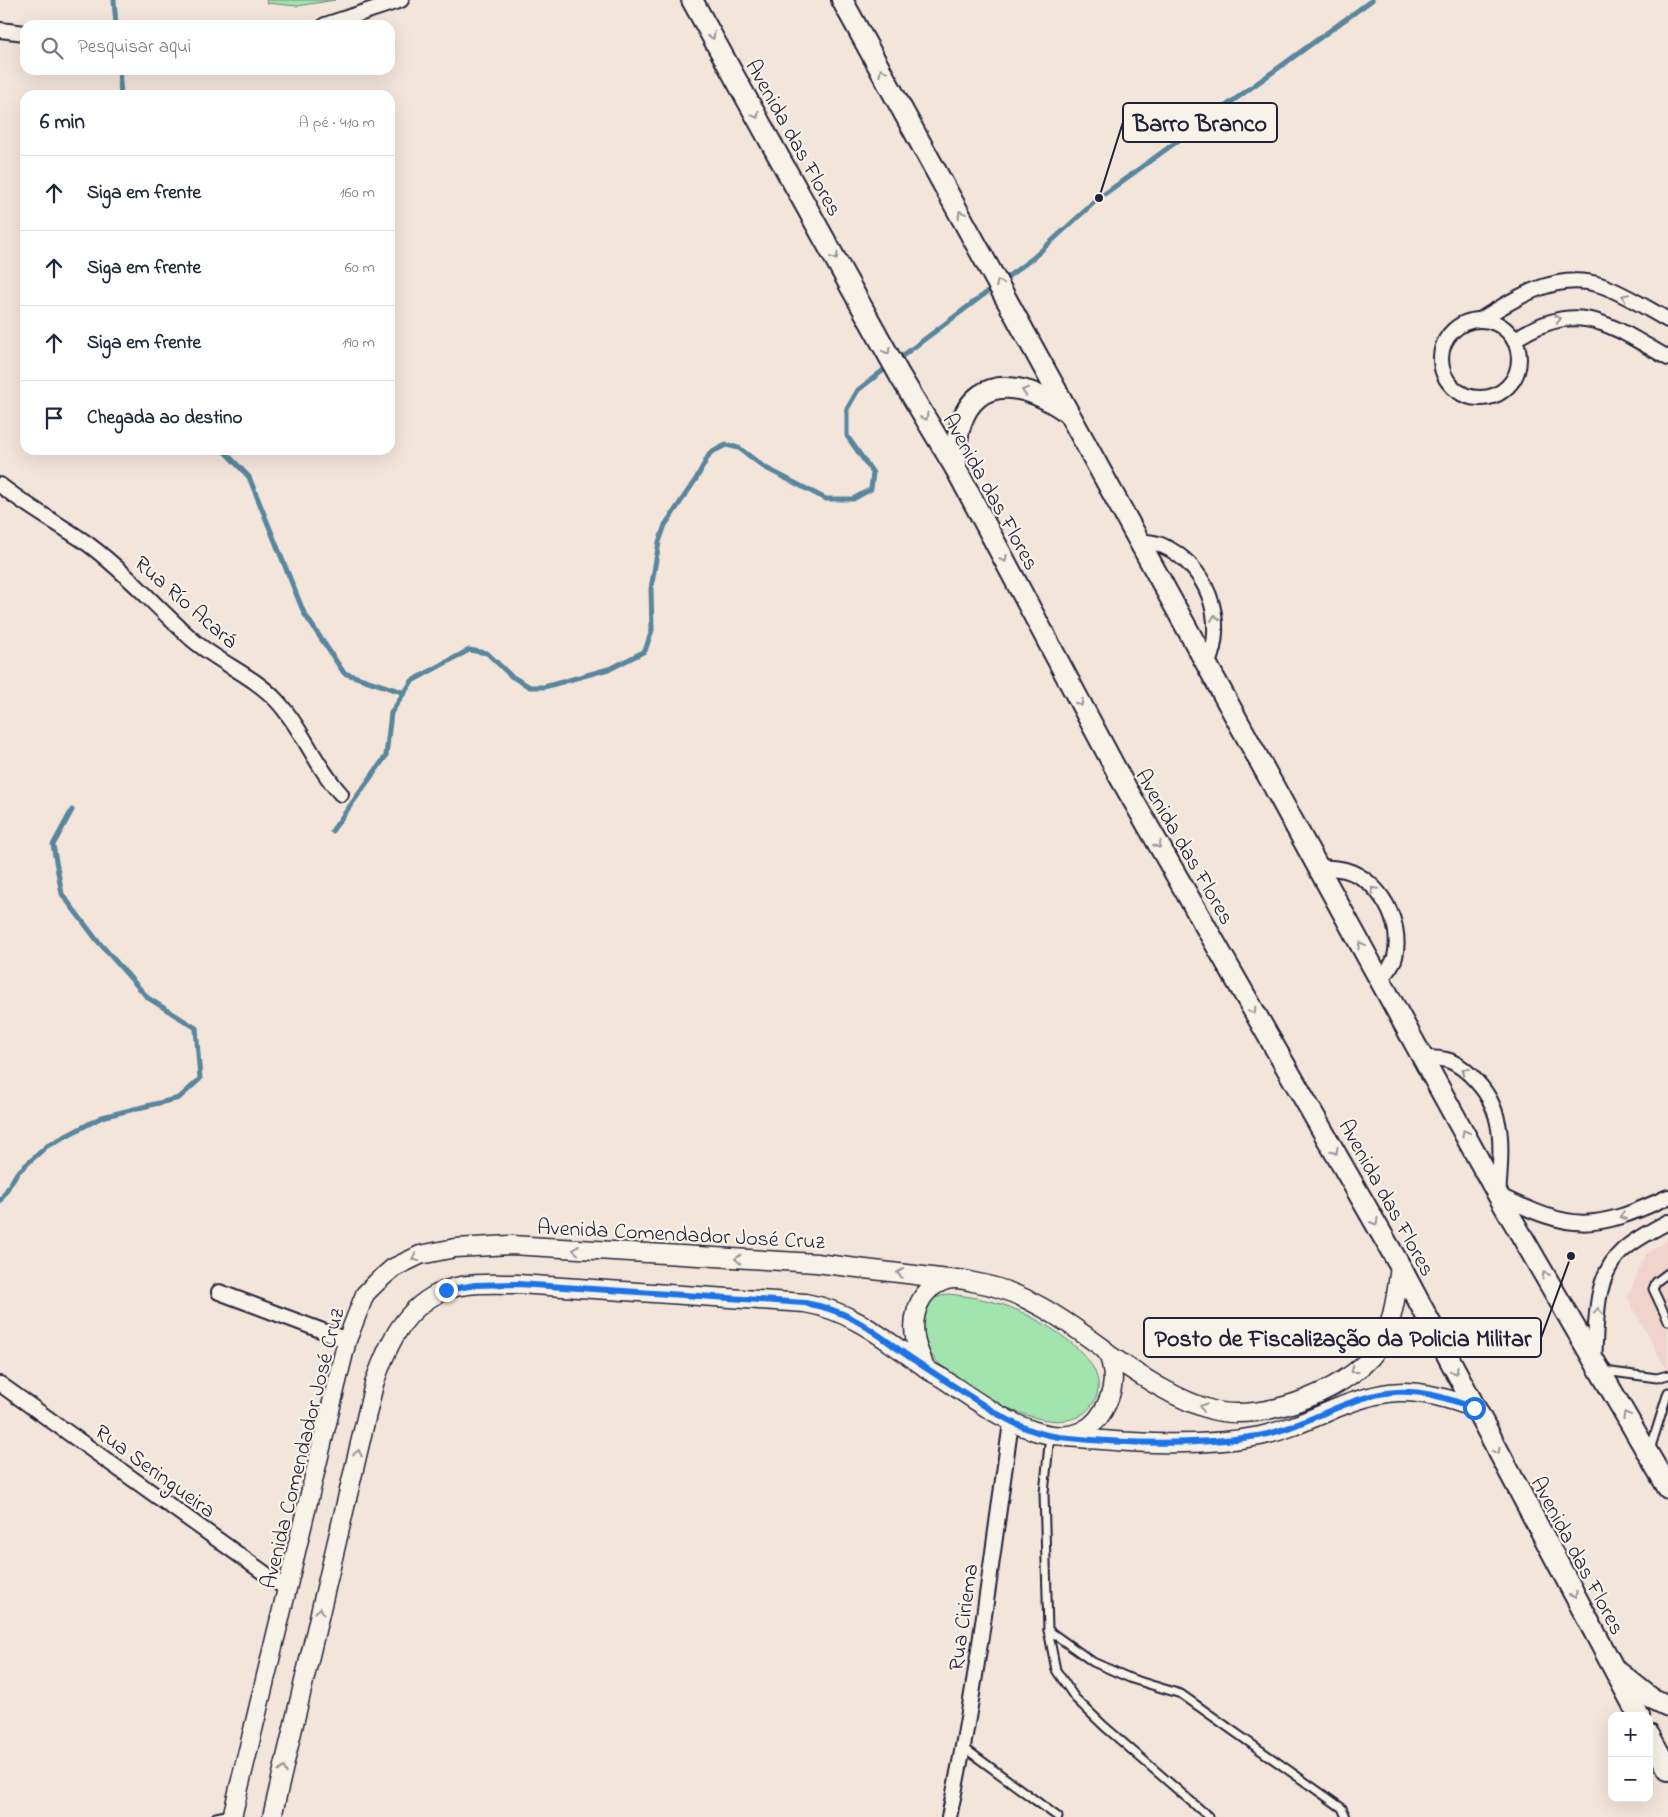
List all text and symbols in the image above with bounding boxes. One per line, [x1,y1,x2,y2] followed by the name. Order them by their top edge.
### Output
[20,20,395,75] search box
[706,31,716,40] one-way arrow
[38,34,66,62] icon: search
[78,34,191,61] text: Pesquisar aqui
[736,54,849,223] street label: Avenida das Flores
[879,69,889,78] one-way arrow
[1123,103,1277,142] callout: Barro Branco
[40,108,85,138] text: 6 min
[1132,108,1267,143] text: Barro Branco
[750,110,760,119] one-way arrow
[299,111,375,135] text: A pé · 410 m
[40,179,68,207] icon: ahead
[87,180,201,207] text: Siga em frente
[340,181,375,205] text: 160 m
[958,211,968,220] one-way arrow
[829,252,839,261] one-way arrow
[40,254,68,282] icon: ahead
[87,255,201,282] text: Siga em frente
[345,256,375,280] text: 60 m
[995,279,1005,288] one-way arrow
[1622,293,1631,303] one-way arrow
[1554,314,1562,325] one-way arrow
[40,329,68,357] icon: ahead
[87,330,201,357] text: Siga em frente
[342,331,375,355] text: 190 m
[881,345,891,354] one-way arrow
[1022,386,1030,396] one-way arrow
[40,404,68,432] icon: arrive
[87,405,242,432] text: Chegada ao destino
[933,408,1046,577] street label: Avenida das Flores
[918,412,928,421] one-way arrow
[126,549,244,657] street label: Rua Río Acará
[998,554,1008,563] one-way arrow
[1210,613,1221,621] one-way arrow
[1074,698,1084,707] one-way arrow
[1126,764,1241,931] street label: Avenida das Flores
[1152,840,1162,849] one-way arrow
[1371,886,1380,895] one-way arrow
[1357,941,1367,950] one-way arrow
[1247,1005,1257,1014] one-way arrow
[1462,1068,1471,1076] one-way arrow
[1329,1114,1442,1283] street label: Avenida das Flores
[1461,1130,1471,1139] one-way arrow
[1328,1146,1338,1155] one-way arrow
[1619,1210,1628,1220] one-way arrow
[536,1212,826,1260] street label: Avenida Comendador José Cruz
[1369,1217,1379,1226] one-way arrow
[572,1244,580,1255] one-way arrow
[411,1251,420,1262] one-way arrow
[734,1254,742,1265] one-way arrow
[895,1268,903,1279] one-way arrow
[1541,1271,1551,1280] one-way arrow
[435,1279,458,1302] route end
[254,1304,354,1592] street label: Avenida Comendador José Cruz
[1592,1306,1603,1314] one-way arrow
[1144,1318,1541,1357] callout: Posto de Fiscalização da Policia Militar
[1155,1323,1532,1358] text: Posto de Fiscalização da Policia Militar
[1351,1365,1360,1373] one-way arrow
[1449,1365,1459,1374] one-way arrow
[1463,1397,1486,1420] route start
[1199,1403,1207,1413] one-way arrow
[1622,1412,1632,1421] one-way arrow
[87,1418,221,1528] street label: Rua Seringueira
[1491,1446,1501,1455] one-way arrow
[352,1449,363,1458] one-way arrow
[1521,1471,1632,1641] street label: Avenida das Flores
[942,1562,988,1673] street label: Rua Ciriema
[1567,1589,1577,1598] one-way arrow
[314,1607,325,1616] one-way arrow
[1608,1712,1653,1802] map controls
[1608,1712,1653,1757] button: +
[1608,1757,1653,1802] button: −
[277,1765,288,1774] one-way arrow

